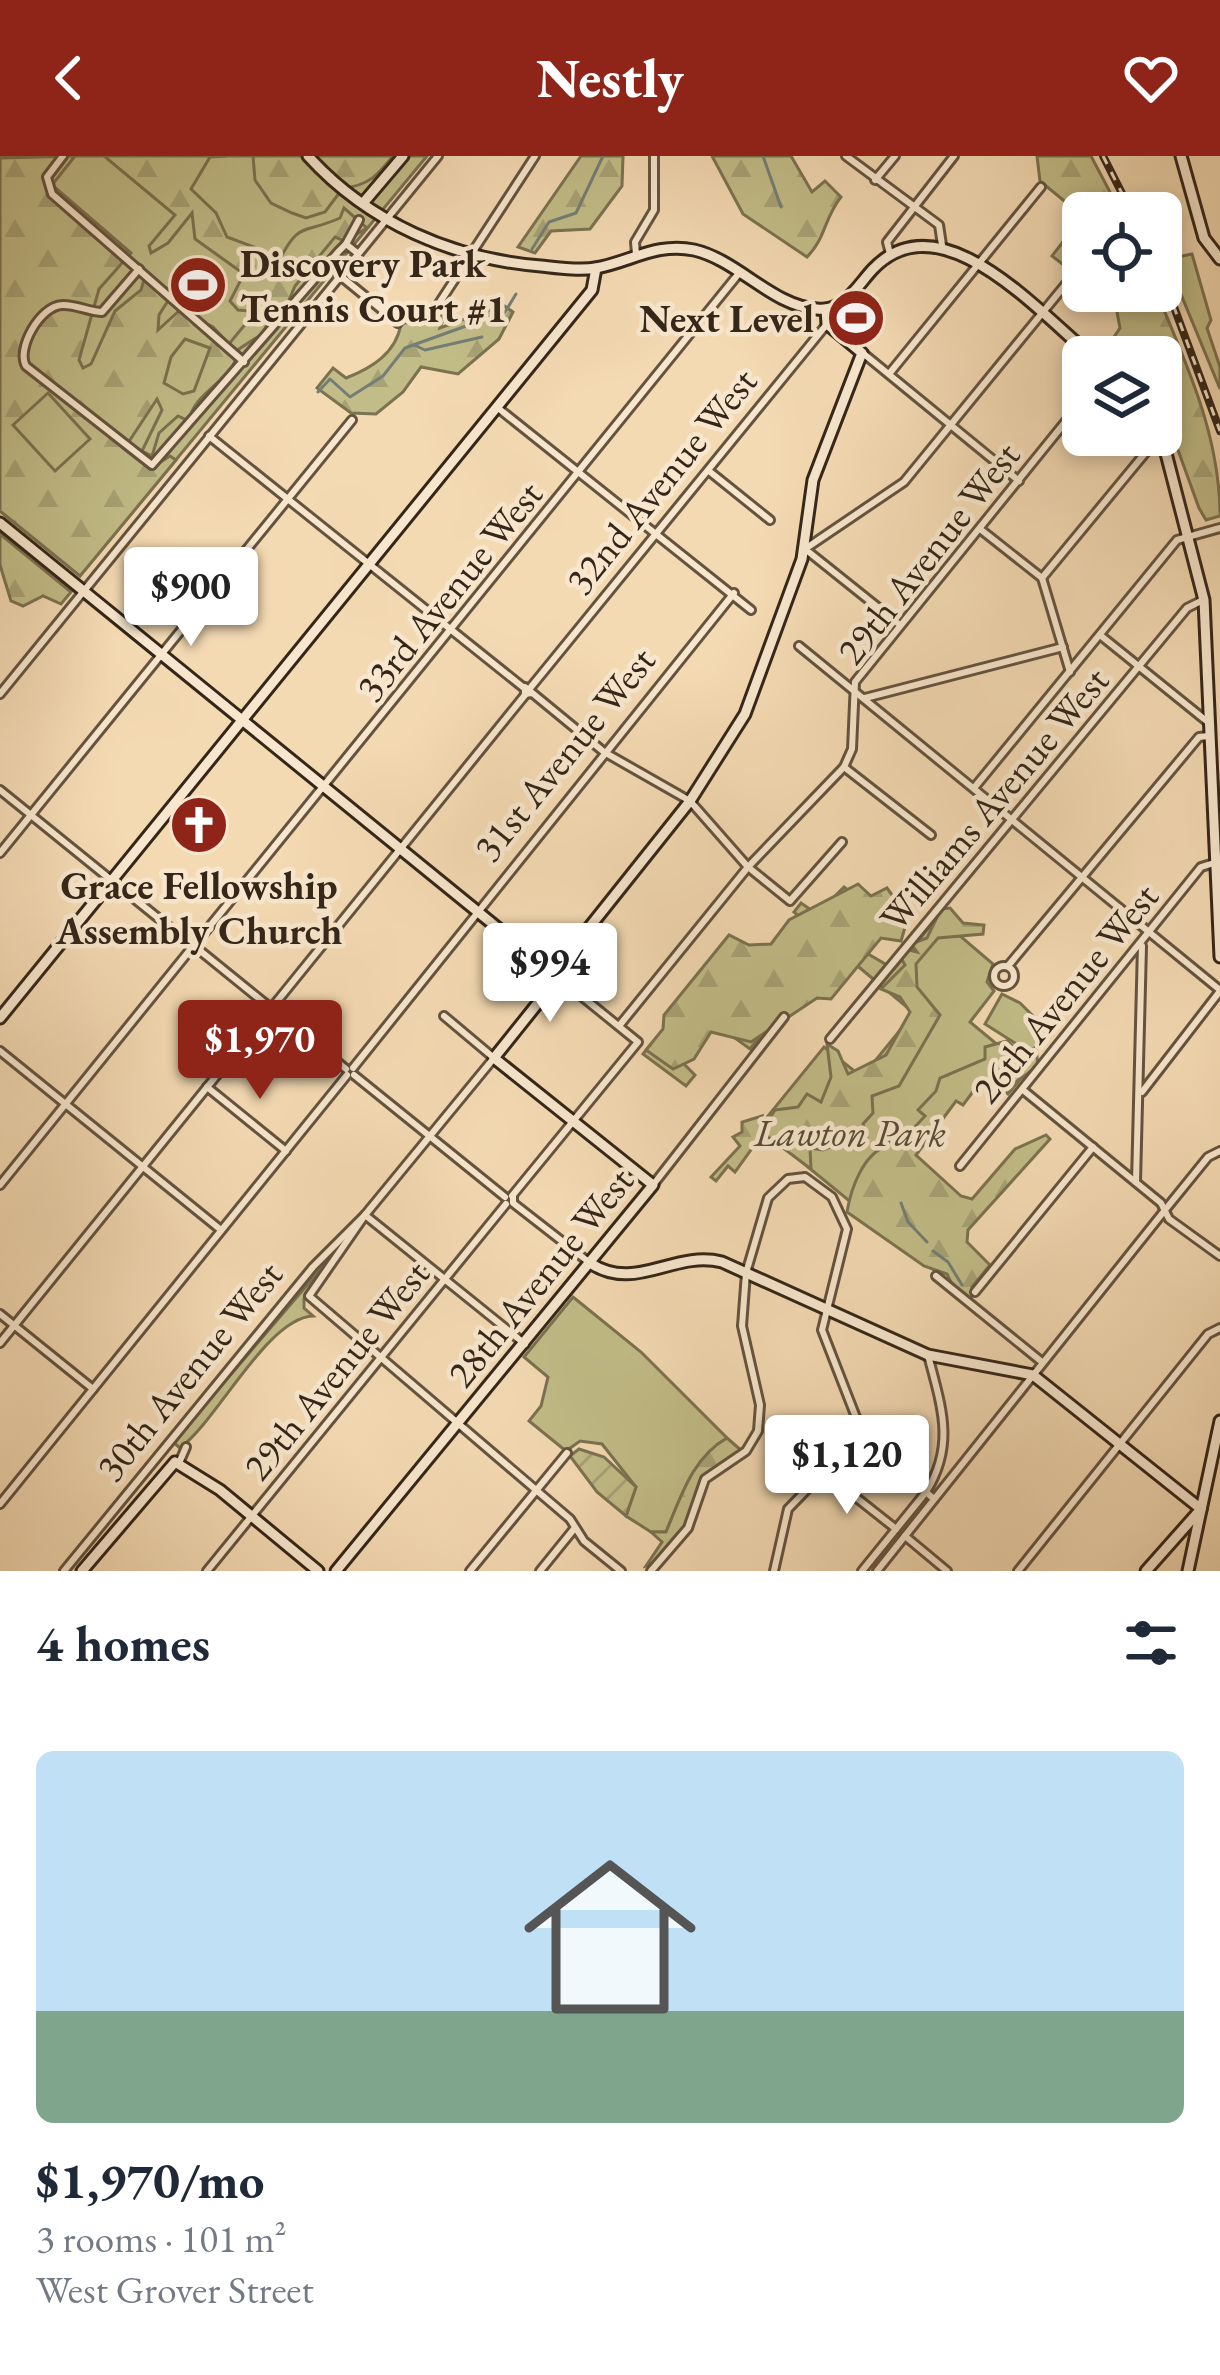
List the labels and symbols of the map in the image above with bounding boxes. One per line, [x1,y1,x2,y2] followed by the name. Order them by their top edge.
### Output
[240,238,507,334] place label: Discovery Park Tennis Court #1
[167,254,229,316] sports icon: Discovery Park Tennis Court #1
[825,287,887,349] sports icon: Next Level
[639,293,814,344] place label: Next Level
[554,357,768,605] street label: 32nd Avenue West
[825,431,1031,675] street label: 29th Avenue West
[344,470,554,712] street label: 33rd Avenue West
[120,547,262,649] pin: $900
[462,636,666,872] street label: 31st Avenue West
[868,656,1120,942] street label: Williams Avenue West
[168,794,230,856] church icon: Grace Fellowship Assembly Church
[55,860,343,956] place label: Grace Fellowship Assembly Church
[960,872,1170,1114] street label: 26th Avenue West
[479,923,621,1025] pin: $994
[162,1000,358,1102] pin: $1,970
[753,1107,946,1158] park label: Lawton Park
[435,1156,645,1398] street label: 28th Avenue West
[231,1249,441,1491] street label: 29th Avenue West
[84,1250,294,1492] street label: 30th Avenue West
[749,1415,945,1517] pin: $1,120

